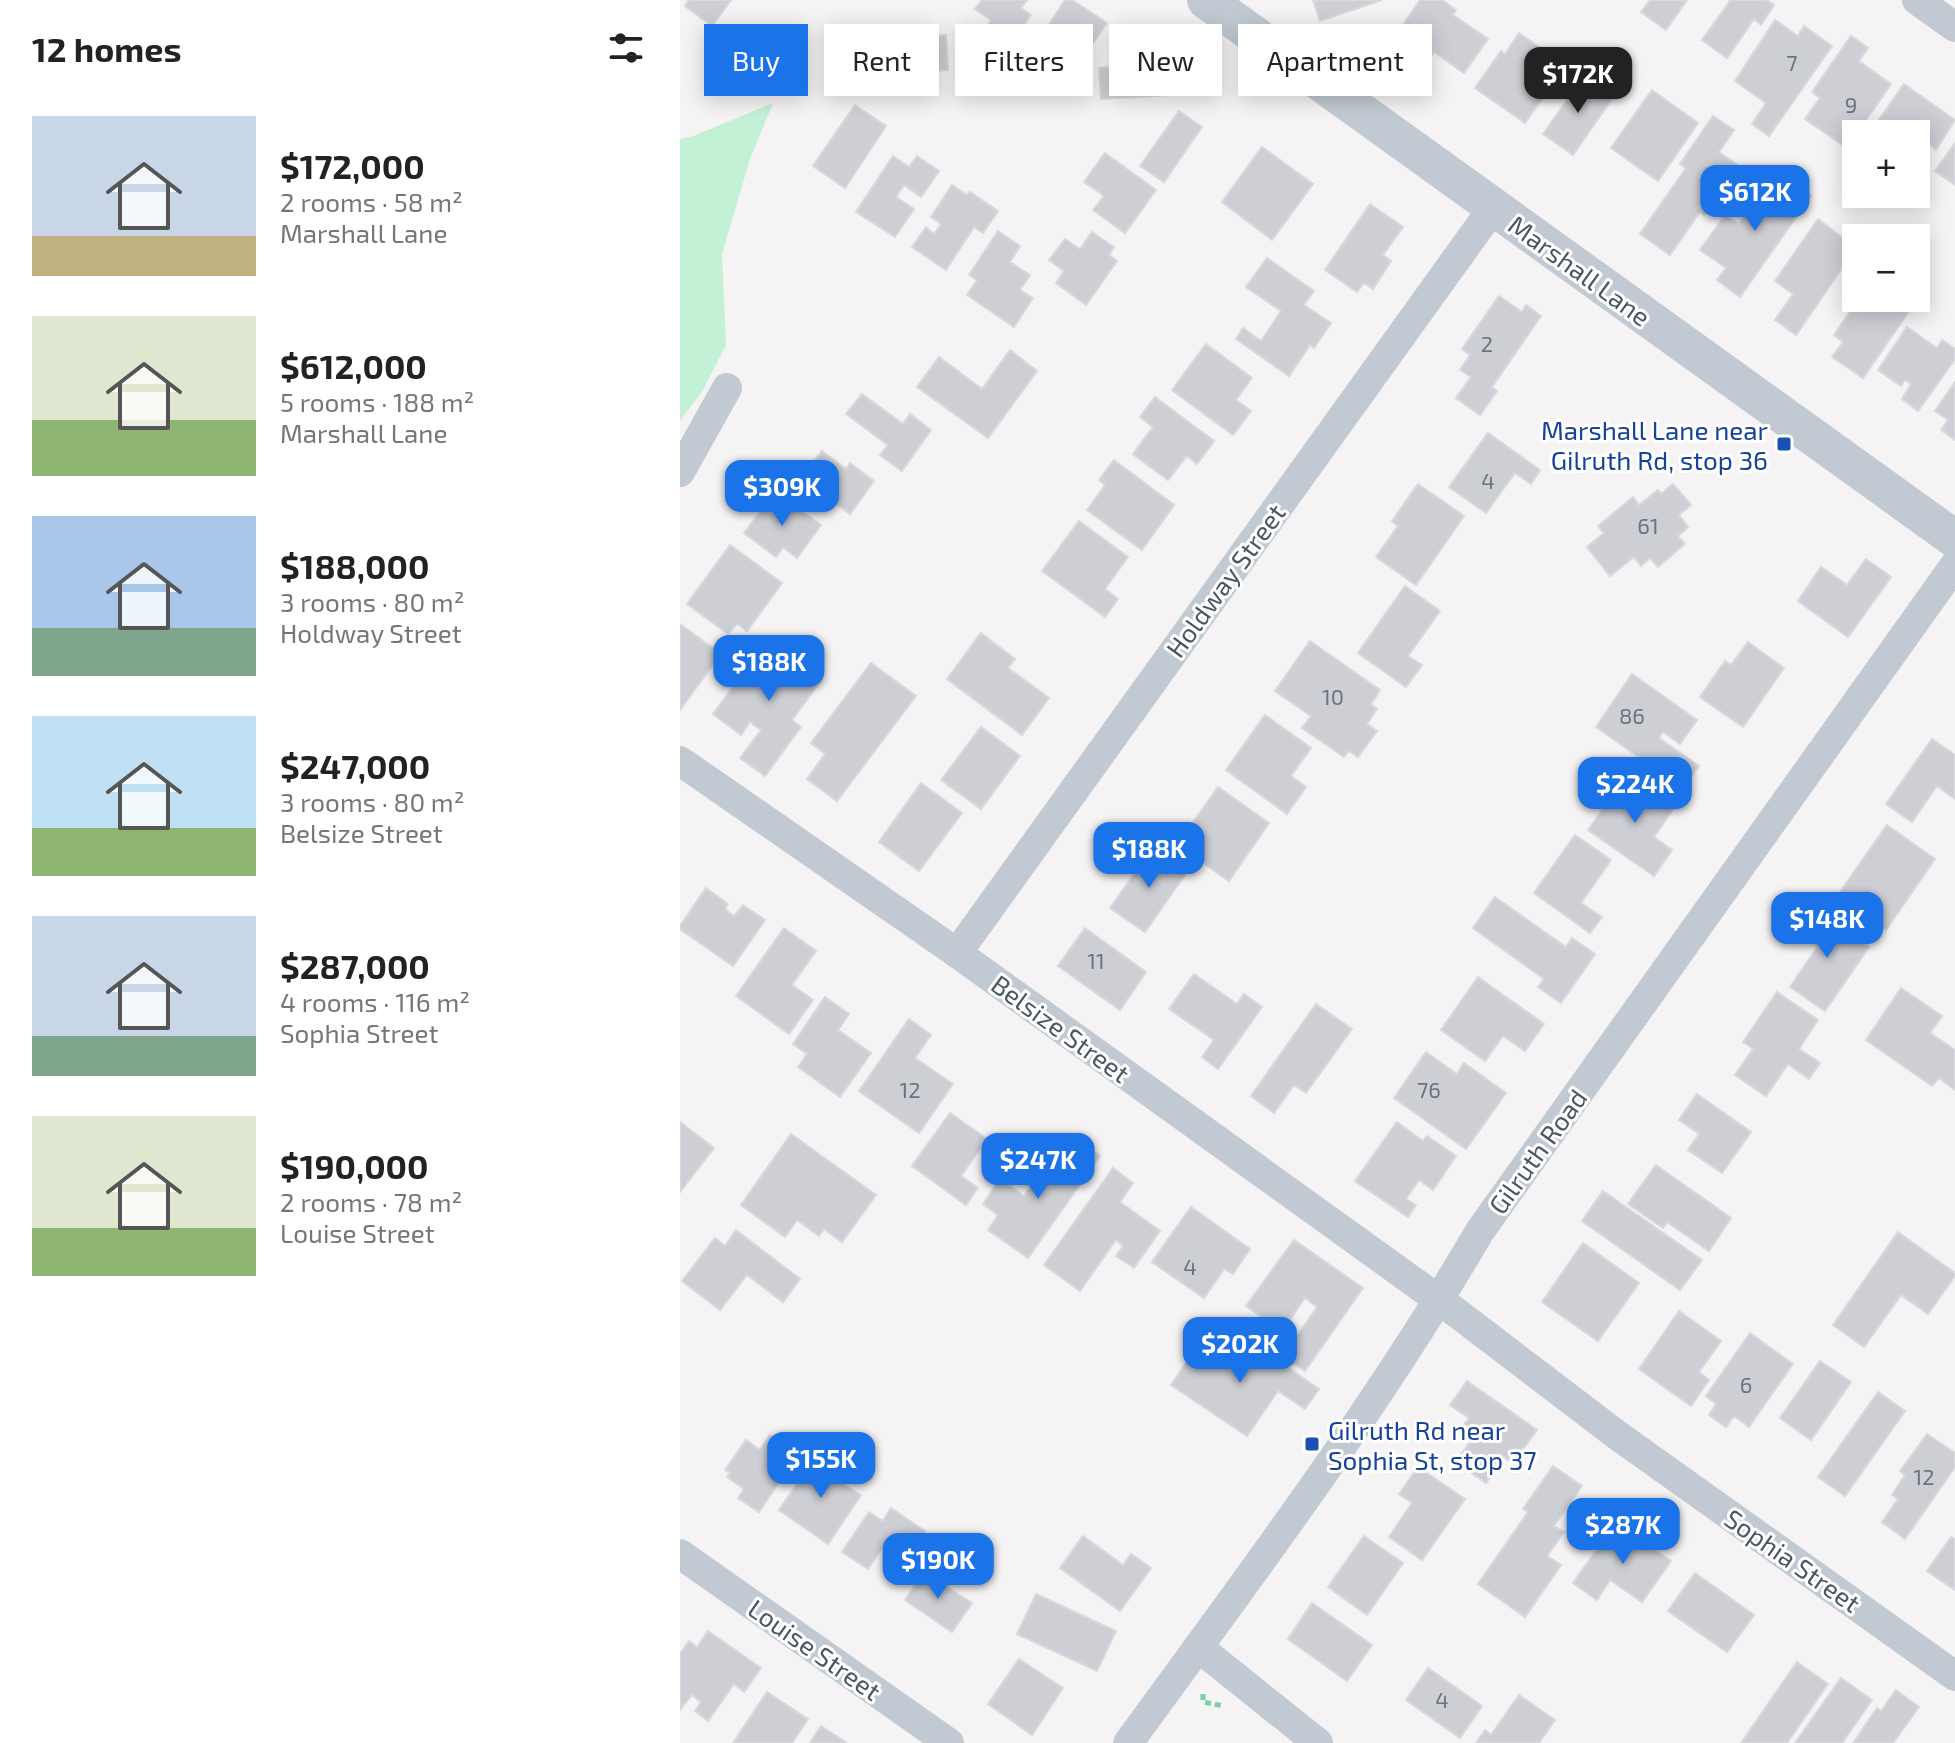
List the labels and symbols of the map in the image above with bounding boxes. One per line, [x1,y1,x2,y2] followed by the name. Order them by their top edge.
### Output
[1522,47,1634,115] pin: $172K
[1786,49,1798,75] house number: 7
[1845,91,1857,117] house number: 9
[1699,165,1811,233] pin: $612K
[1503,208,1657,332] street label: Marshall Lane
[1481,330,1493,356] house number: 2
[1541,414,1768,475] place label: Marshall Lane near Gilruth Rd, stop 36
[1775,435,1793,453] marker: Marshall Lane near Gilruth Rd, stop 36
[726,460,838,528] pin: $309K
[1481,467,1495,493] house number: 4
[1159,497,1291,663] street label: Holdway Street
[1637,512,1659,538] house number: 61
[713,635,825,703] pin: $188K
[1322,683,1344,709] house number: 10
[1619,702,1645,728] house number: 86
[1579,757,1691,825] pin: $224K
[1093,822,1205,890] pin: $188K
[1771,892,1883,960] pin: $148K
[1087,947,1105,973] house number: 11
[986,968,1136,1088] street label: Belsize Street
[899,1076,921,1102] house number: 12
[1417,1076,1441,1102] house number: 76
[1481,1083,1593,1219] street label: Gilruth Road
[982,1133,1094,1201] pin: $247K
[1183,1253,1197,1279] house number: 4
[1184,1317,1296,1385] pin: $202K
[1740,1371,1752,1397] house number: 6
[1328,1414,1537,1475] place label: Gilruth Rd near Sophia St, stop 37
[765,1432,877,1500] pin: $155K
[1303,1435,1321,1453] marker: Gilruth Rd near Sophia St, stop 37
[1913,1463,1935,1489] house number: 12
[1567,1498,1679,1566] pin: $287K
[1719,1502,1867,1618] street label: Sophia Street
[882,1533,994,1601] pin: $190K
[743,1592,887,1706] street label: Louise Street
[1435,1686,1449,1712] house number: 4

